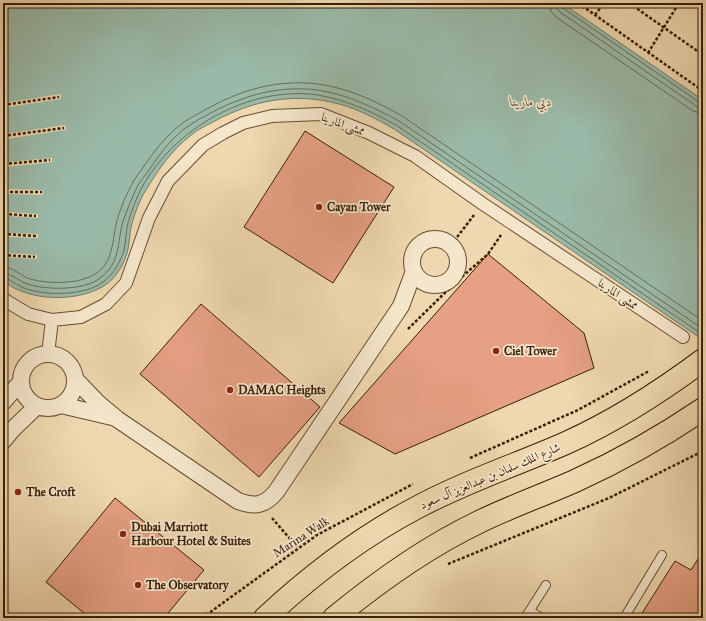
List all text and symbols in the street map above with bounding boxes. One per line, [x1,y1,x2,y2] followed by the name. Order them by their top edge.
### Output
[509,94,552,113] water label: دبي مارينا
[319,110,367,140] street label: ممشى المارينا
[327,200,391,215] place label: Cayan Tower
[314,202,324,212] marker: Cayan Tower
[594,276,641,314] street label: ممشى المارينا
[504,344,557,358] place label: Ciel Tower
[491,346,501,356] marker: Ciel Tower
[238,383,326,398] place label: DAMAC Heights
[225,385,235,395] marker: DAMAC Heights
[417,439,564,516] street label: شارع الملك سلمان بن عبدالعزيز آل سعود
[25,485,76,499] place label: The Croft
[13,487,23,497] marker: The Croft
[270,513,332,560] street label: Marina Walk
[131,520,251,548] place label: Dubai Marriott Harbour Hotel & Suites
[118,529,128,539] marker: Dubai Marriott Harbour Hotel & Suites
[145,578,230,593] place label: The Observatory
[133,580,143,590] marker: The Observatory

